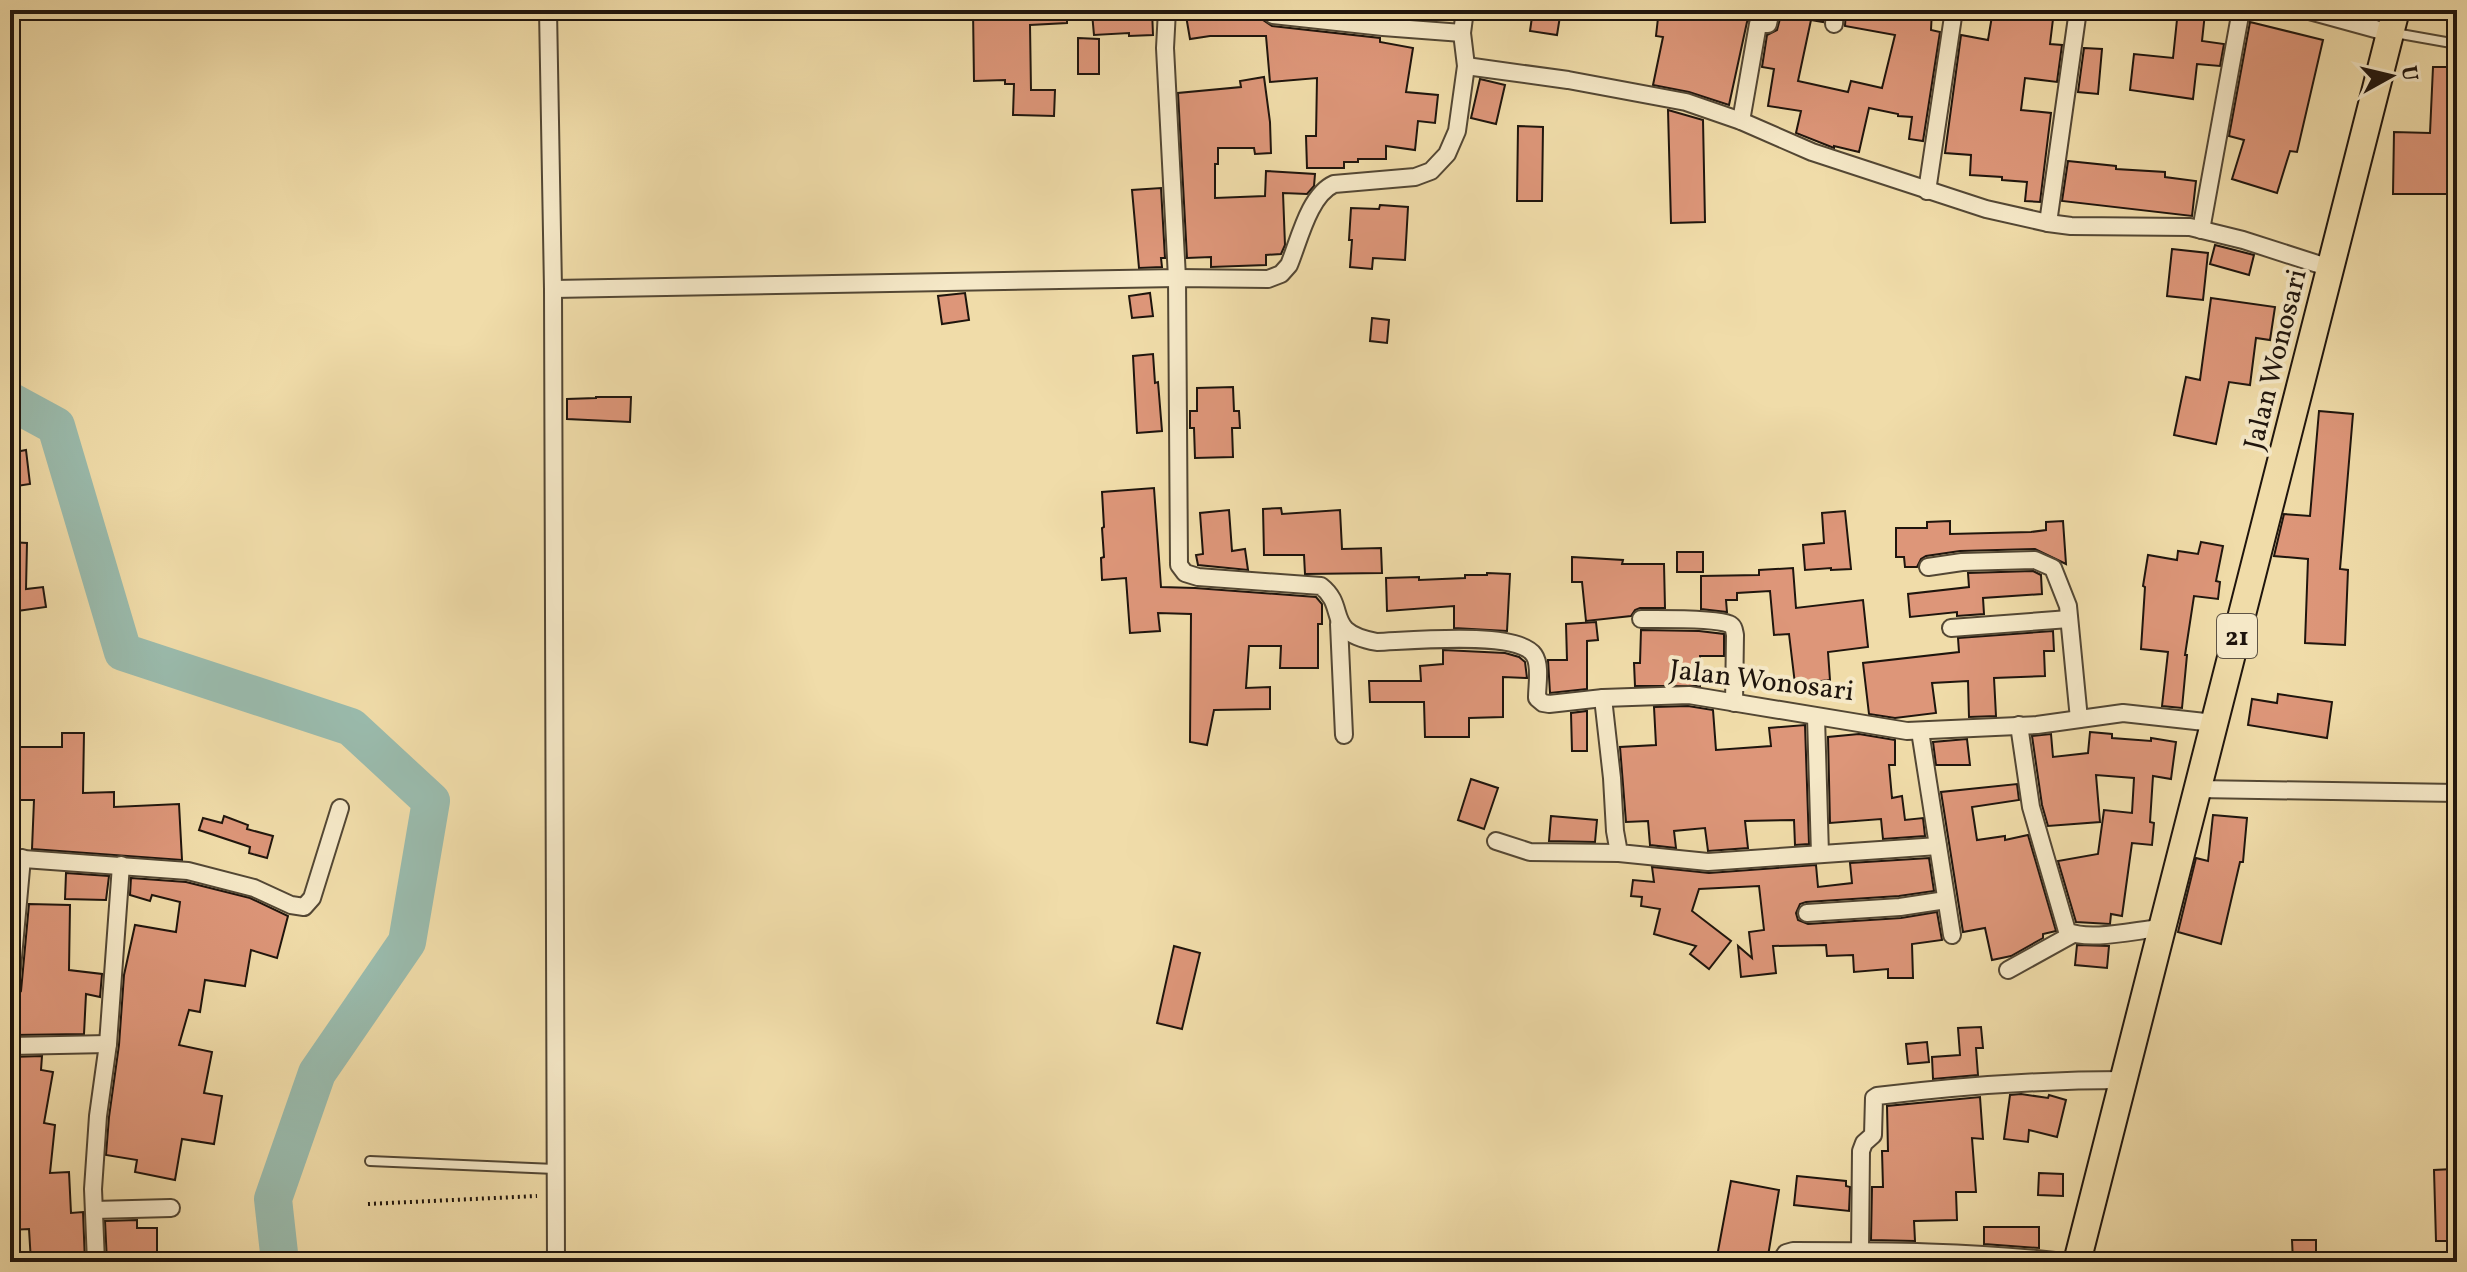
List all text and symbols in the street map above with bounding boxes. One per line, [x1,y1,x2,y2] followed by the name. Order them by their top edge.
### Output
[2351,36,2431,116] north arrow
[2392,64,2425,83] text: U
[2235,265,2318,454] street label: Jalan Wonosari
[2217,614,2257,658] road number: 21
[1667,651,1856,712] street label: Jalan Wonosari

